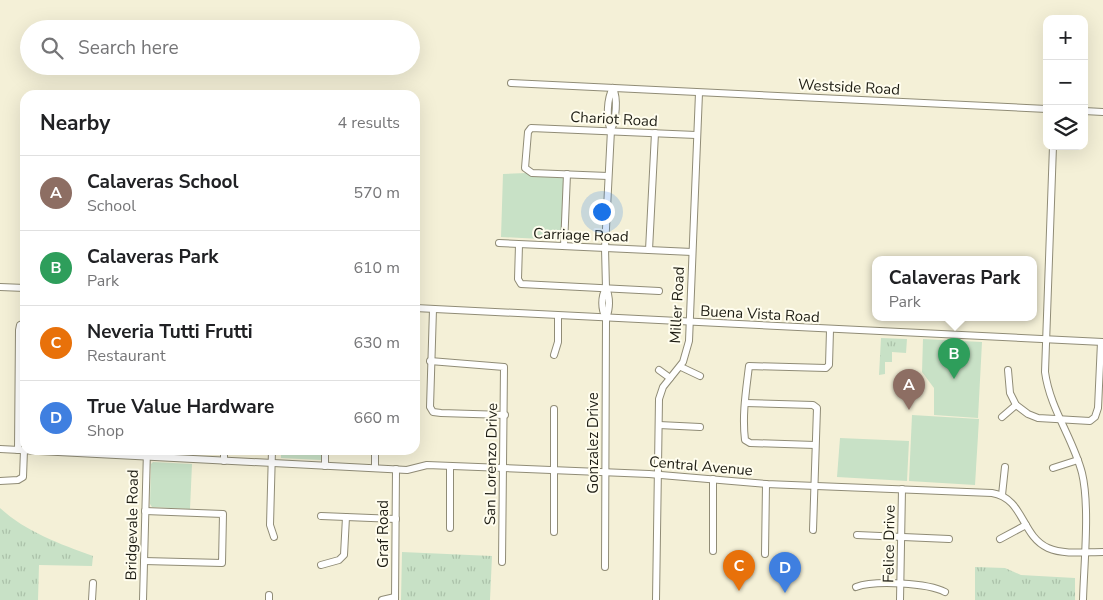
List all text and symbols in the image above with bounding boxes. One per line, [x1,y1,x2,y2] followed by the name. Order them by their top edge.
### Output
[1043,15,1088,150] map controls
[1043,15,1088,60] button: +
[20,20,420,75] search box
[38,34,66,62] icon: search
[78,35,179,61] text: Search here
[1043,60,1088,105] button: −
[797,74,901,100] street label: Westside Road
[1043,105,1088,150] button: layers
[570,107,658,131] street label: Chariot Road
[40,109,110,137] text: Nearby
[338,112,400,134] text: 4 results
[87,169,239,195] text: Calaveras School
[50,182,62,204] text: A
[353,182,400,204] text: 570 m
[87,195,136,217] text: School
[589,199,615,225] your location
[533,223,629,247] street label: Carriage Road
[87,244,219,270] text: Calaveras Park
[872,256,1037,321] popup
[50,257,62,279] text: B
[353,257,400,279] text: 610 m
[889,265,1020,291] text: Calaveras Park
[665,266,689,344] street label: Miller Road
[87,270,119,292] text: Park
[889,291,921,313] text: Park
[700,301,820,327] street label: Buena Vista Road
[87,319,253,345] text: Neveria Tutti Frutti
[51,332,61,354] text: C
[353,332,400,354] text: 630 m
[938,338,970,379] pin: B
[87,345,166,367] text: Restaurant
[893,369,925,410] pin: A
[583,392,603,494] street label: Gonzalez Drive
[87,394,274,420] text: True Value Hardware
[480,403,502,525] street label: San Lorenzo Drive
[50,407,62,429] text: D
[353,407,400,429] text: 660 m
[87,420,124,442] text: Shop
[648,452,754,480] street label: Central Avenue
[121,469,143,581] street label: Bridgevale Road
[373,500,393,568] street label: Graf Road
[878,505,900,583] street label: Felice Drive
[723,550,755,591] pin: C
[769,552,801,593] pin: D

